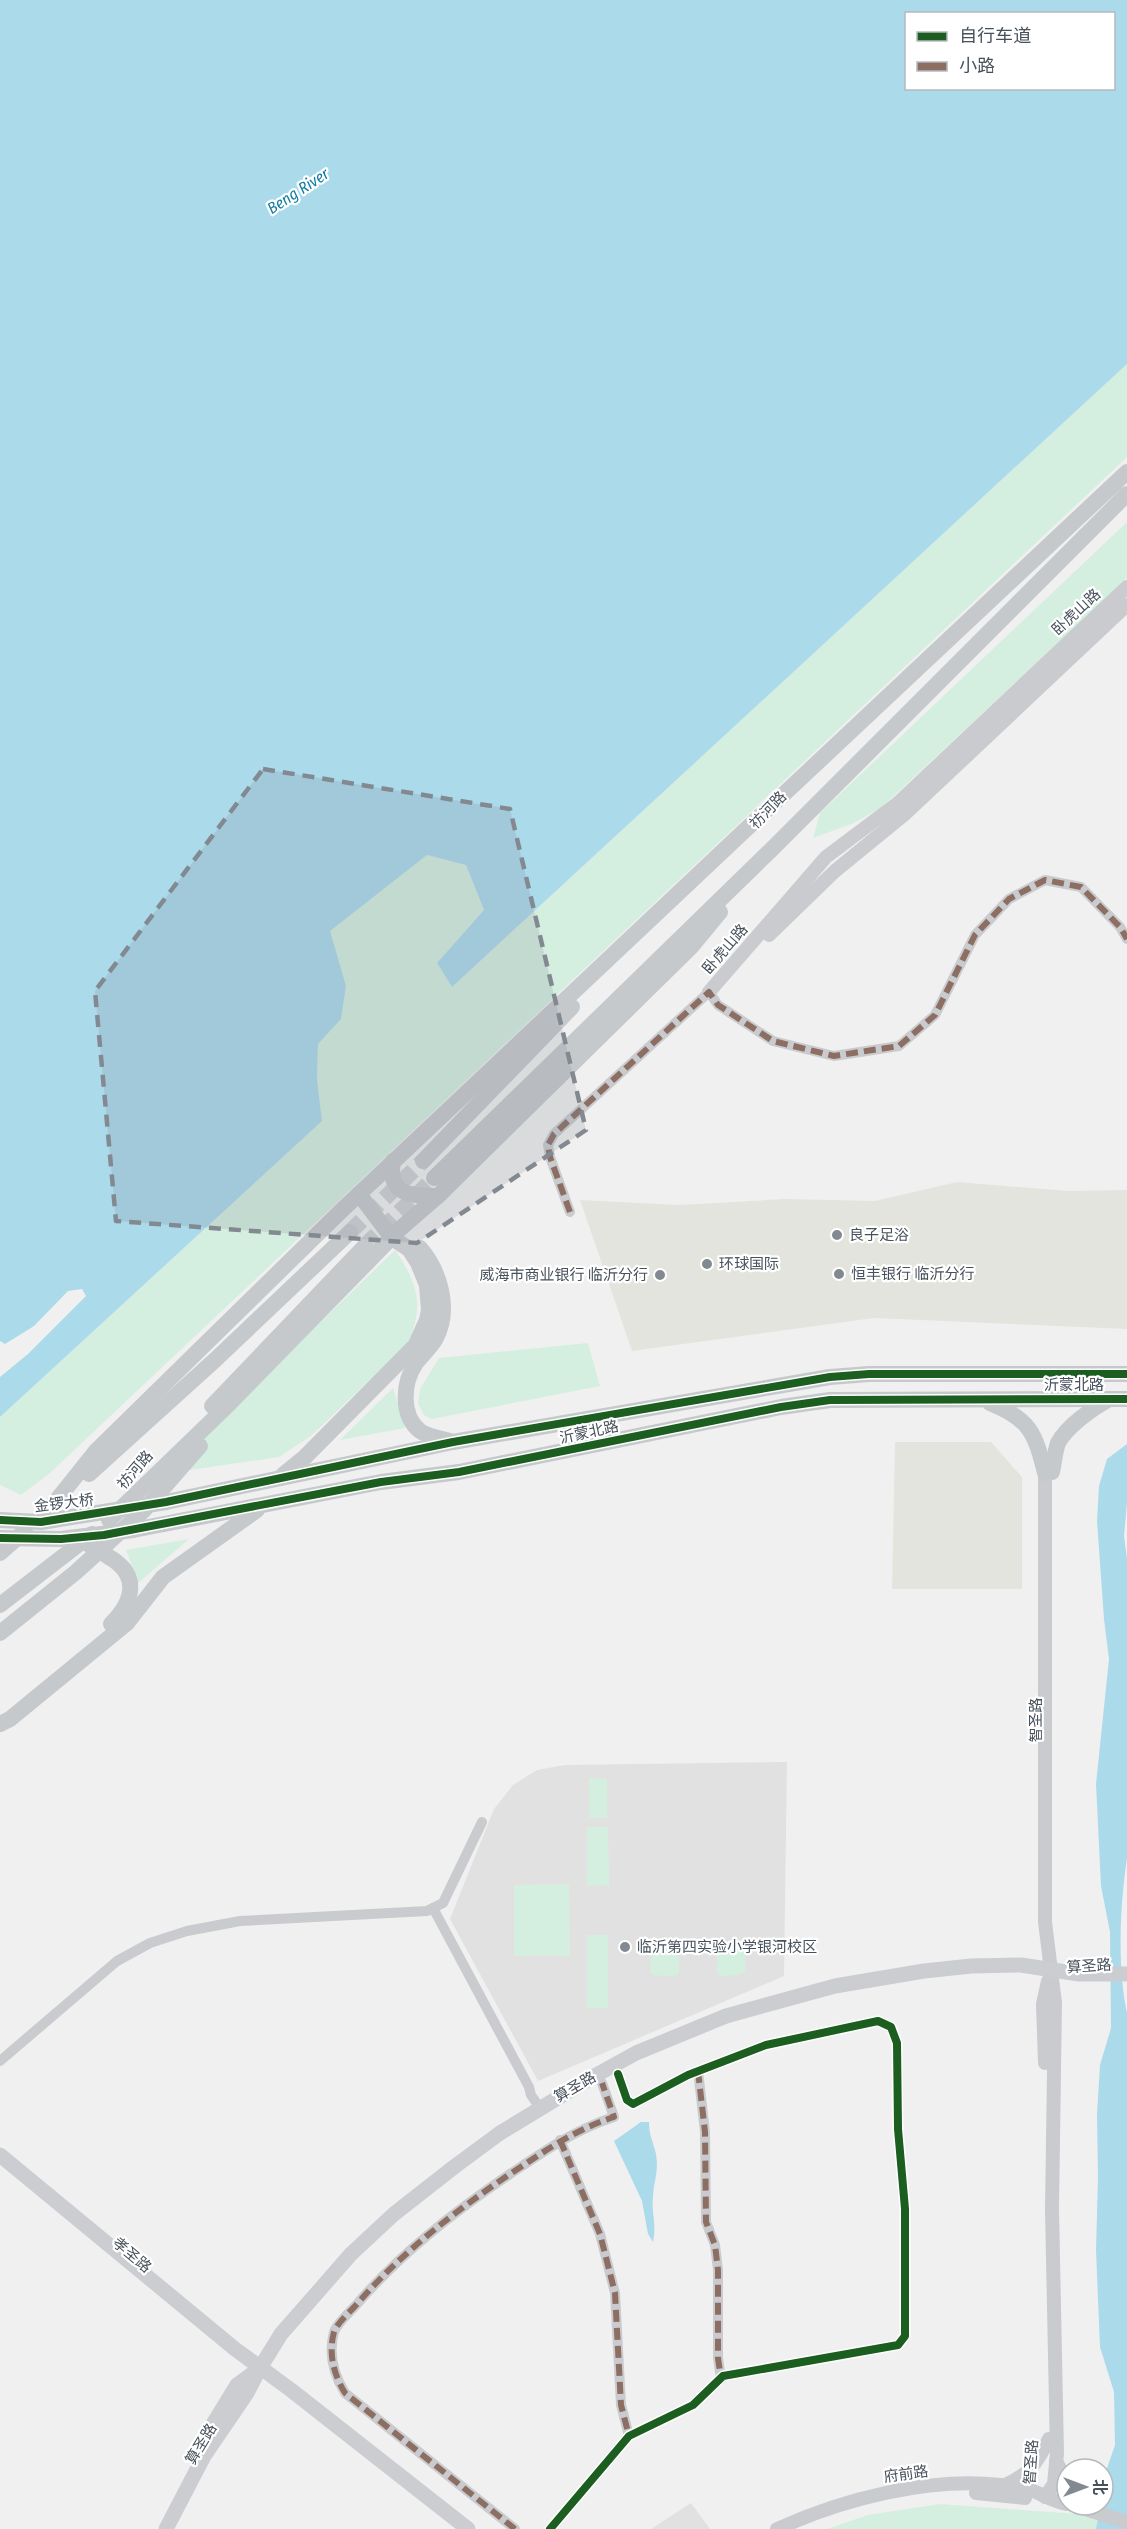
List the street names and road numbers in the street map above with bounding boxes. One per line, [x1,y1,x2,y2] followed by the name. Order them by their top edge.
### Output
[1048,585,1104,639] street label: 卧虎山路
[746,788,790,832] street label: 祊河路
[699,920,751,978] street label: 卧虎山路
[1044,1376,1104,1394] street label: 沂蒙北路
[558,1417,620,1447] street label: 沂蒙北路
[113,1447,157,1493] street label: 祊河路
[33,1490,95,1516] street label: 金锣大桥
[1027,1697,1045,1743] street label: 智圣路
[1066,1955,1112,1977] street label: 算圣路
[551,2068,599,2106] street label: 算圣路
[109,2234,155,2276] street label: 孝圣路
[182,2420,220,2468] street label: 算圣路
[1020,2439,1042,2485] street label: 智圣路
[882,2462,930,2486] street label: 府前路

